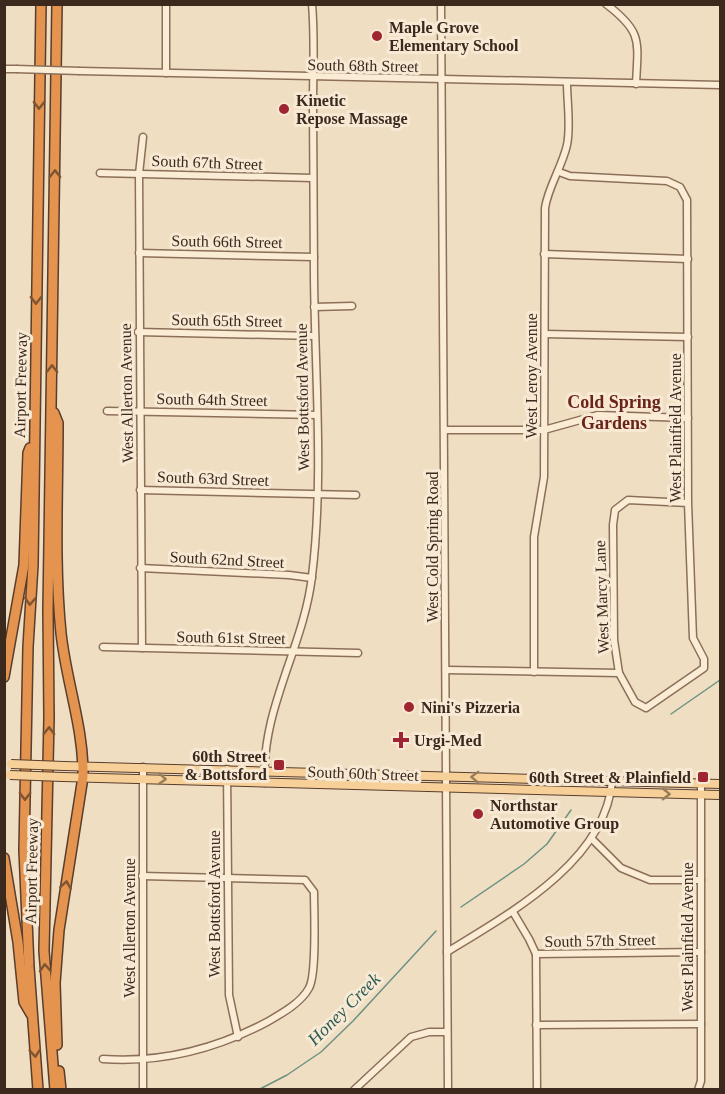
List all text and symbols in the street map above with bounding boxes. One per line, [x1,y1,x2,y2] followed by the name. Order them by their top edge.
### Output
[389,19,519,55] place label: Maple Grove Elementary School
[370,29,384,43] marker: Maple Grove Elementary School
[307,56,419,75] street label: South 68th Street
[296,92,408,128] place label: Kinetic Repose Massage
[33,100,46,109] one-way arrow
[277,102,291,116] marker: Kinetic Repose Massage
[151,152,263,173] street label: South 67th Street
[49,169,61,178] one-way arrow
[171,232,283,251] street label: South 66th Street
[30,295,42,304] one-way arrow
[171,311,283,330] street label: South 65th Street
[523,313,541,439] street label: West Leroy Avenue
[117,323,136,463] street label: West Allerton Avenue
[293,323,312,471] street label: West Bottsford Avenue
[11,332,31,438] street label: Airport Freeway
[667,353,684,503] street label: West Plainfield Avenue
[46,364,58,373] one-way arrow
[156,390,268,409] street label: South 64th Street
[567,392,661,433] district label: Cold Spring Gardens
[157,468,270,489] street label: South 63rd Street
[424,471,442,623] street label: West Cold Spring Road
[591,540,613,654] street label: West Marcy Lane
[169,548,285,571] street label: South 62nd Street
[24,597,37,606] one-way arrow
[176,628,286,647] street label: South 61st Street
[421,699,520,716] place label: Nini's Pizzeria
[402,700,416,714] marker: Nini's Pizzeria
[43,727,55,736] one-way arrow
[392,731,410,749] marker: Urgi-Med
[414,732,482,750] place label: Urgi-Med
[185,748,268,783] place label: 60th Street & Bottsford
[272,758,286,772] marker: 60th Street & Bottsford
[307,763,419,784] street label: South 60th Street
[529,769,691,786] place label: 60th Street & Plainfield
[471,770,480,783] one-way arrow
[696,770,710,784] marker: 60th Street & Plainfield
[158,773,167,786] one-way arrow
[662,787,671,800] one-way arrow
[19,792,32,801] one-way arrow
[490,797,619,833] place label: Northstar Automotive Group
[471,807,485,821] marker: Northstar Automotive Group
[22,818,42,924] street label: Airport Freeway
[206,830,223,978] street label: West Bottsford Avenue
[121,858,138,998] street label: West Allerton Avenue
[679,862,696,1012] street label: West Plainfield Avenue
[59,880,71,890] one-way arrow
[544,931,656,950] street label: South 57th Street
[39,964,52,973] one-way arrow
[303,968,385,1050] water label: Honey Creek
[28,1048,41,1058] one-way arrow

